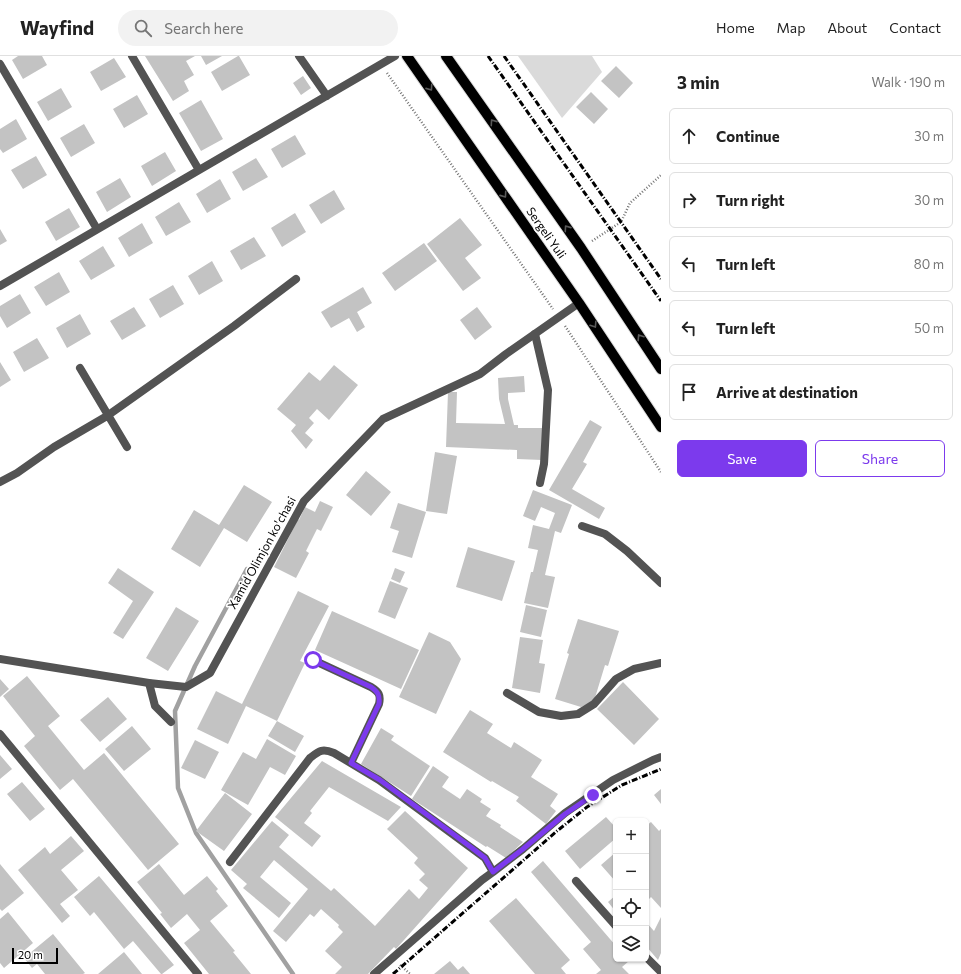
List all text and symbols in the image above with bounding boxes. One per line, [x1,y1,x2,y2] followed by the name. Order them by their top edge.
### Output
[118,10,398,46] search box
[20,16,94,39] text: Wayfind
[132,17,154,39] icon: search
[164,19,244,37] text: Search here
[716,19,755,36] text: Home
[777,19,805,36] text: Map
[827,19,867,36] text: About
[889,19,941,36] text: Contact
[677,72,720,93] text: 3 min
[871,74,945,90] text: Walk · 190 m
[425,84,433,91] one-way arrow
[490,119,498,126] one-way arrow
[678,125,700,147] icon: ahead
[716,127,780,145] text: Continue
[914,128,944,144] text: 30 m
[678,189,700,211] icon: right
[499,190,506,197] one-way arrow
[716,191,785,209] text: Turn right
[914,192,944,208] text: 30 m
[524,204,570,261] street label: Sergeli Yuli
[565,226,572,233] one-way arrow
[678,253,700,275] icon: left
[716,255,775,273] text: Turn left
[914,256,944,272] text: 80 m
[678,317,700,339] icon: left
[716,319,775,337] text: Turn left
[914,320,944,336] text: 50 m
[589,321,596,328] one-way arrow
[637,334,644,341] one-way arrow
[678,381,700,403] icon: arrive
[716,383,858,401] text: Arrive at destination
[677,440,807,477] button: Save
[815,440,945,477] button: Share
[224,494,298,611] street label: Xamid Olimjon ko'chasi
[304,651,322,669] route start
[584,786,602,804] route end
[613,818,649,962] map controls
[613,818,649,854] button: +
[613,854,649,890] button: −
[613,890,649,926] button: locate
[613,926,649,962] button: layers
[12,946,58,965] scale bar
[18,948,43,961] text: 20 m

